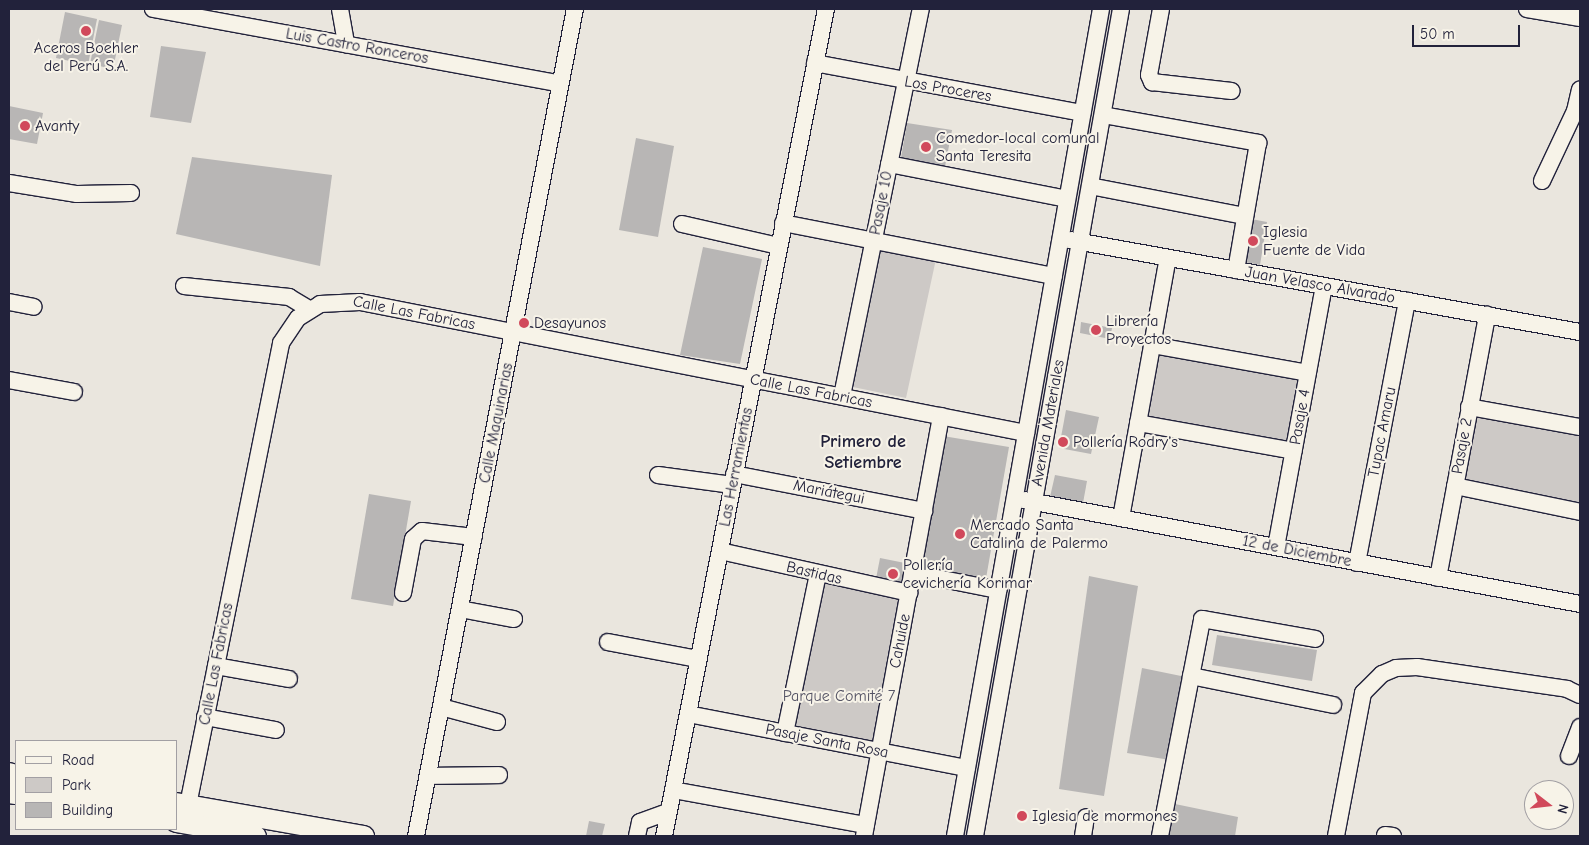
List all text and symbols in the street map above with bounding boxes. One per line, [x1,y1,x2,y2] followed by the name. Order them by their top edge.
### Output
[1414,15,1522,47] scale bar
[284,24,430,68] street label: Luis Castro Ronceros
[80,25,92,37] marker: Aceros Boehler del Perú S.A.
[1420,25,1455,43] text: 50 m
[34,38,138,76] place label: Aceros Boehler del Perú S.A.
[903,72,993,106] street label: Los Proceres
[35,116,79,136] place label: Avanty
[19,120,31,132] marker: Avanty
[936,128,1100,166] place label: Comedor-local comunal Santa Teresita
[920,141,932,153] marker: Comedor-local comunal Santa Teresita
[865,169,897,237] street label: Pasaje 10
[1263,222,1366,260] place label: Iglesia Fuente de Vida
[1247,235,1259,247] marker: Iglesia Fuente de Vida
[1243,262,1397,308] street label: Juan Velasco Alvarado
[351,292,477,334] street label: Calle Las Fabricas
[1106,311,1171,349] place label: Librería Proyectos
[534,313,606,333] place label: Desayunos
[518,317,530,329] marker: Desayunos
[1090,324,1102,336] marker: Librería Proyectos
[1027,358,1069,488] street label: Avenida Materiales
[475,361,517,485] street label: Calle Maquinarias
[748,370,874,412] street label: Calle Las Fabricas
[1364,385,1400,479] street label: Tupac Amaru
[1286,388,1314,446] street label: Pasaje 4
[715,406,757,528] street label: Las Herramientas
[1448,416,1476,476] street label: Pasaje 2
[820,432,906,474] district label: Primero de Setiembre
[1073,432,1178,452] place label: Pollería Rodry's
[1057,436,1069,448] marker: Pollería Rodry's
[792,476,866,508] street label: Mariátegui
[970,515,1108,553] place label: Mercado Santa Catalina de Palermo
[954,528,966,540] marker: Mercado Santa Catalina de Palermo
[1241,531,1353,571] street label: 12 de Diciembre
[903,555,1032,593] place label: Pollería cevichería Korimar
[784,557,844,589] street label: Bastidas
[887,568,899,580] marker: Pollería cevichería Korimar
[195,601,237,727] street label: Calle Las Fabricas
[885,612,915,670] street label: Cahuide
[783,686,895,706] park label: Parque Comité 7
[764,720,890,762] street label: Pasaje Santa Rosa
[15,740,178,830] legend
[62,751,94,769] text: Road
[62,776,91,794] text: Park
[1524,780,1574,830] north arrow
[62,801,113,819] text: Building
[1554,802,1572,816] text: N
[1032,806,1177,826] place label: Iglesia de mormones
[1016,810,1028,822] marker: Iglesia de mormones

